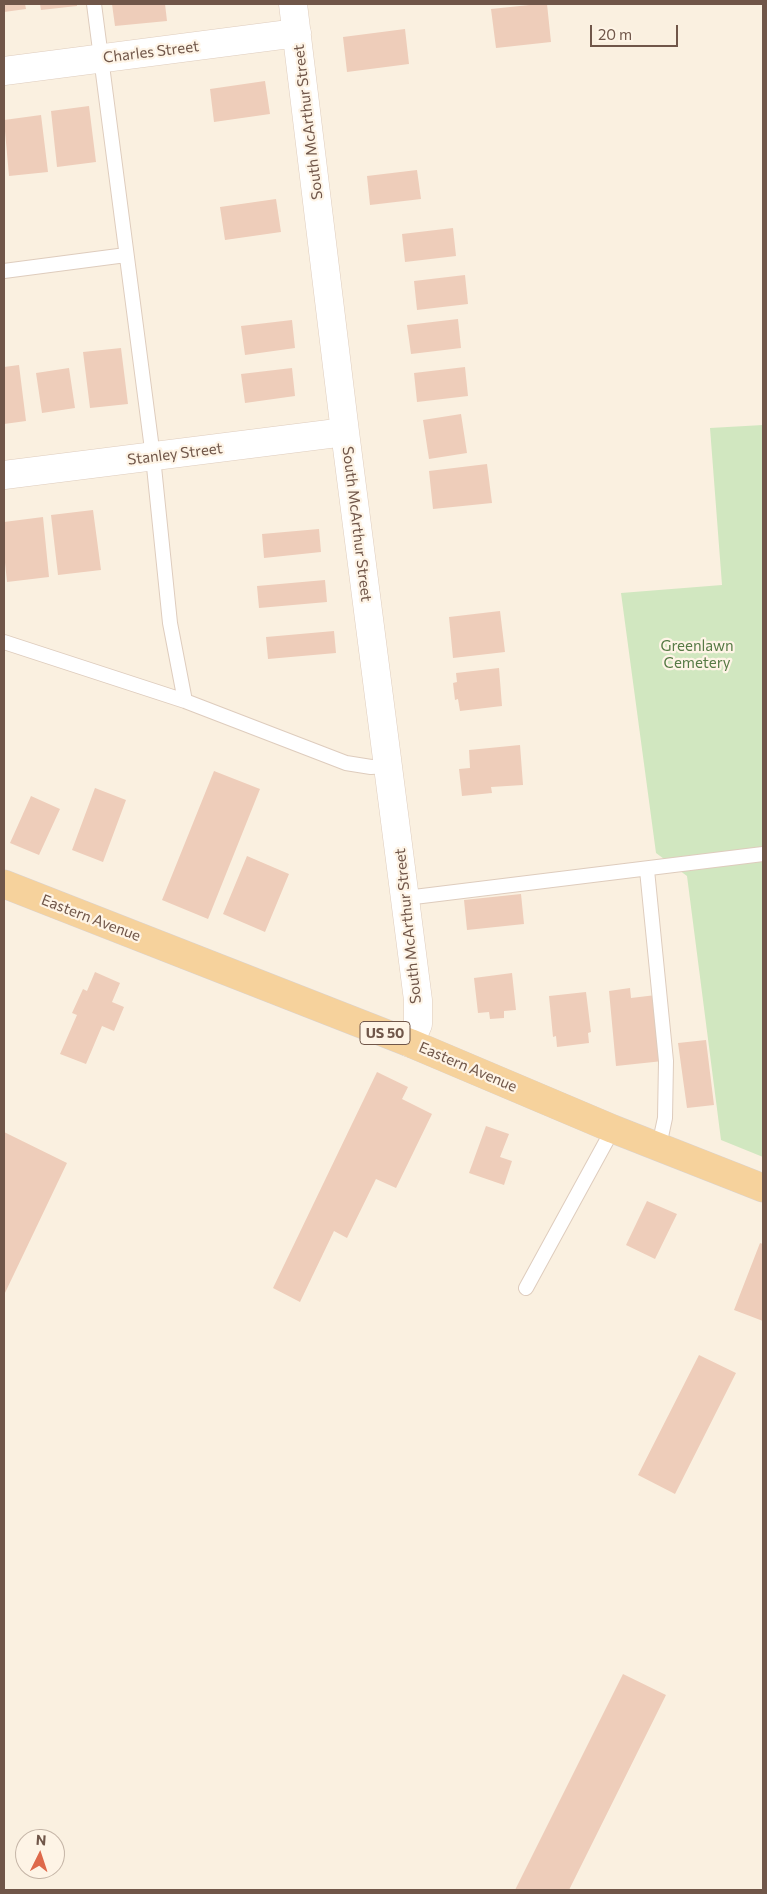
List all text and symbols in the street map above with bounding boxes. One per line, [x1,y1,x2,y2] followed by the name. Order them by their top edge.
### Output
[592,15,680,47] scale bar
[598,25,632,43] text: 20 m
[102,37,200,67] street label: Charles Street
[290,43,326,201] street label: South McArthur Street
[126,439,224,469] street label: Stanley Street
[339,445,375,603] street label: South McArthur Street
[660,637,734,672] park label: Greenlawn Cemetery
[391,847,425,1005] street label: South McArthur Street
[39,891,143,945] street label: Eastern Avenue
[360,1021,410,1044] road number: US 50
[416,1038,520,1096] street label: Eastern Avenue
[15,1829,65,1879] north arrow
[35,1831,47,1848] text: N

